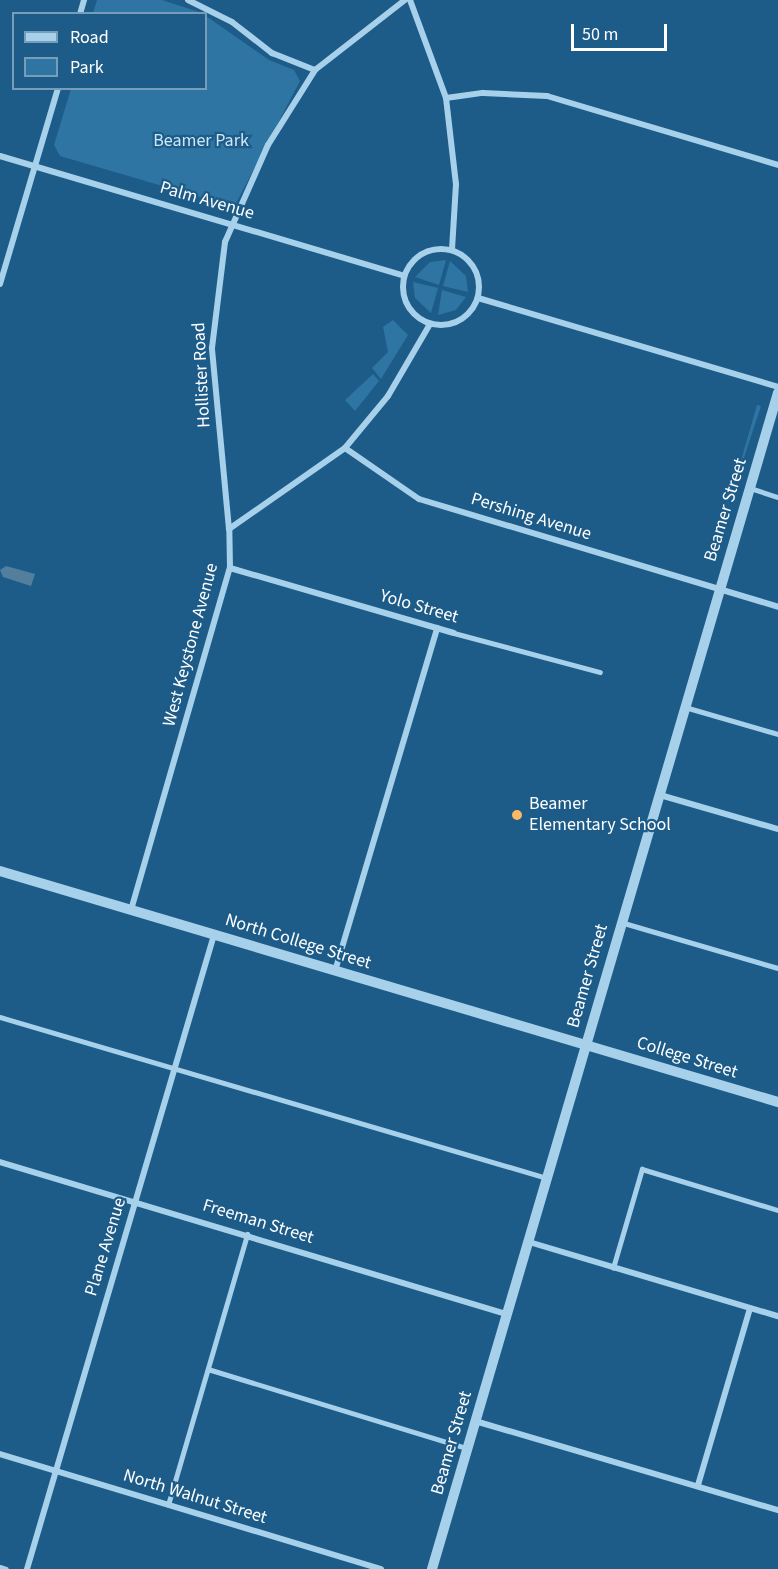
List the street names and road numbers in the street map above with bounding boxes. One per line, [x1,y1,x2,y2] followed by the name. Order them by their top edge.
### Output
[157,177,257,225] street label: Palm Avenue
[188,322,216,428] street label: Hollister Road
[700,456,752,564] street label: Beamer Street
[468,488,594,546] street label: Pershing Avenue
[159,561,223,729] street label: West Keystone Avenue
[377,586,461,628] street label: Yolo Street
[222,910,374,974] street label: North College Street
[563,922,613,1030] street label: Beamer Street
[634,1032,740,1084] street label: College Street
[81,1195,131,1299] street label: Plane Avenue
[200,1195,316,1249] street label: Freeman Street
[427,1389,477,1497] street label: Beamer Street
[121,1465,269,1529] street label: North Walnut Street

